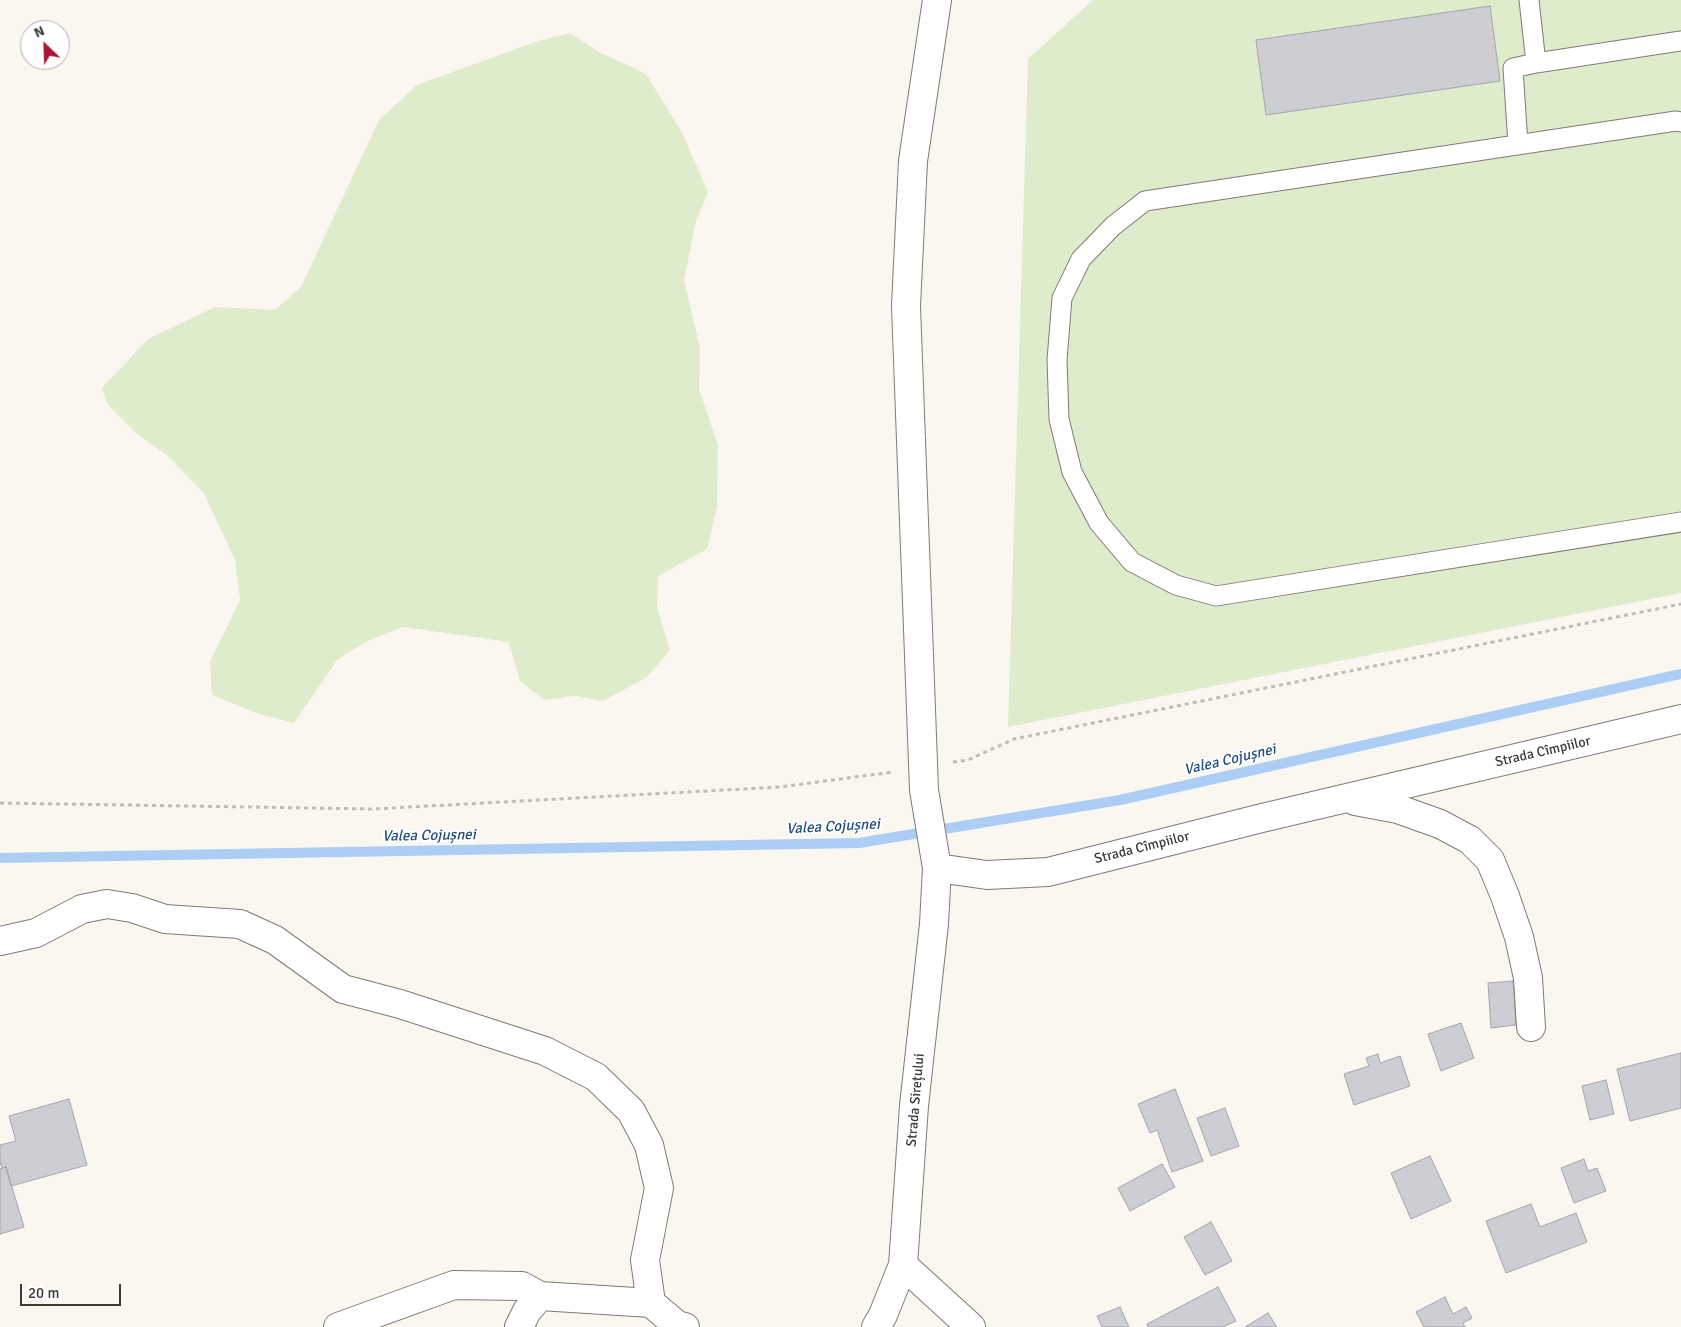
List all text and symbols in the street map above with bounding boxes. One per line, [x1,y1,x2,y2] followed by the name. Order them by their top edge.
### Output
[20,20,70,70] north arrow
[31,22,47,42] text: N
[1494,733,1592,771] street label: Strada Cîmpiilor
[1182,741,1278,779] water label: Valea Cojușnei
[786,816,880,838] water label: Valea Cojușnei
[382,826,476,846] water label: Valea Cojușnei
[1093,828,1191,868] street label: Strada Cîmpiilor
[904,1053,928,1147] street label: Strada Sirețului
[22,1274,124,1306] scale bar
[28,1284,59,1302] text: 20 m

